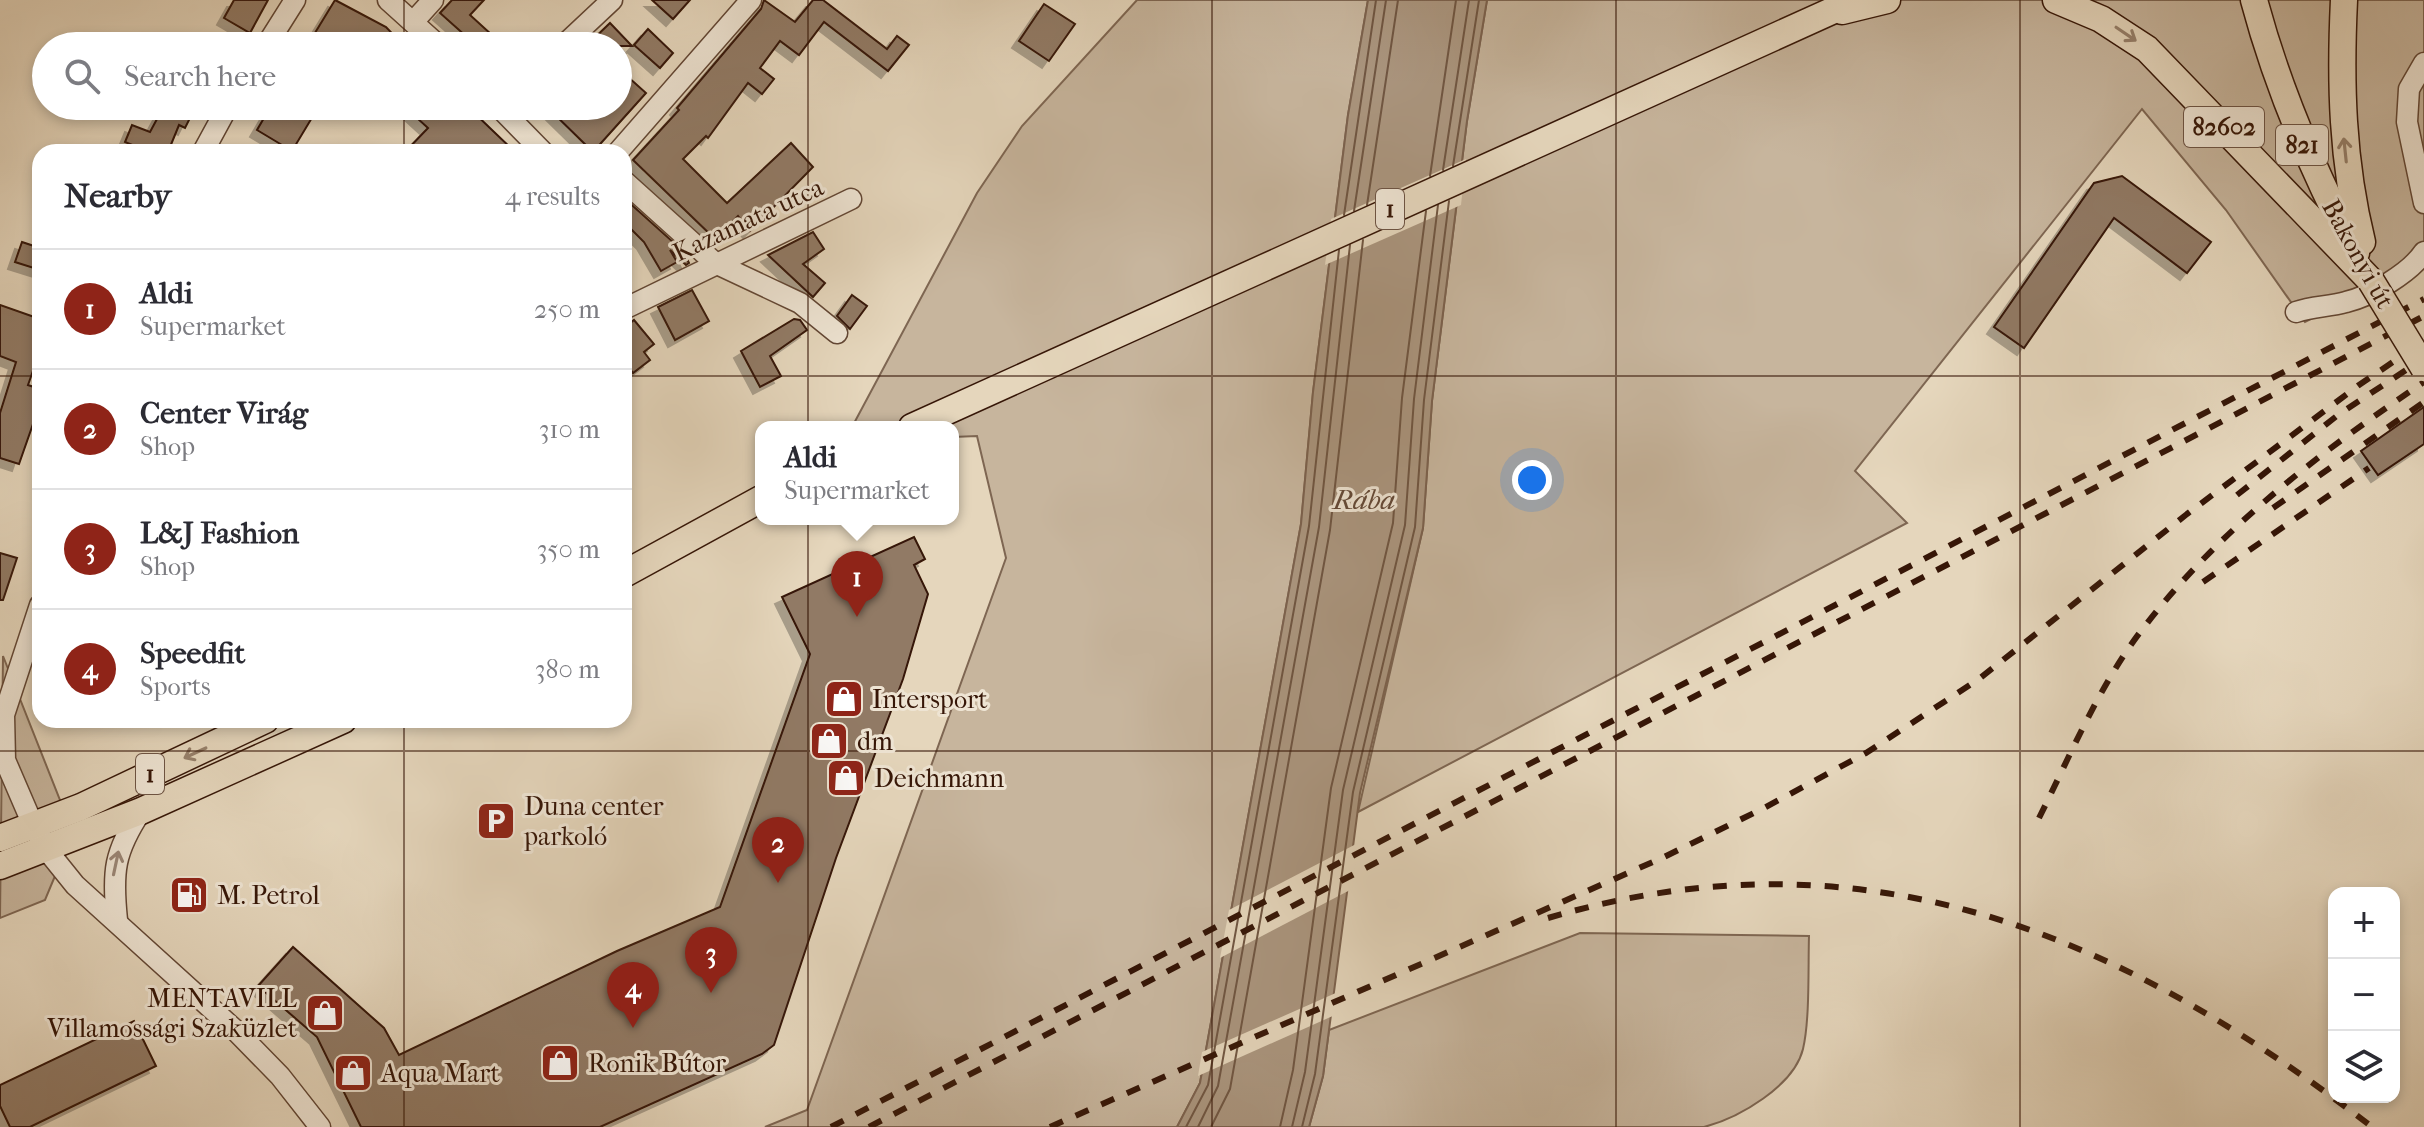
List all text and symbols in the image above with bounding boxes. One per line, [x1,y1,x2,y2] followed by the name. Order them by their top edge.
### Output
[2114,27,2137,43] one-way arrow
[32,32,632,120] search box
[60,54,104,98] icon: search
[124,59,276,94] text: Search here
[2184,107,2264,147] road number: 82602
[2276,125,2328,165] road number: 821
[2337,137,2352,164] one-way arrow
[668,171,829,268] street label: Kazamata utca
[64,176,171,216] text: Nearby
[505,181,600,212] text: 4 results
[1376,189,1404,229] road number: 1
[2315,194,2401,315] street label: Bakonyi út
[140,276,193,311] text: Aldi
[85,294,95,325] text: 1
[534,294,600,325] text: 250 m
[140,311,286,342] text: Supermarket
[140,396,308,431] text: Center Virág
[83,414,97,445] text: 2
[539,414,600,445] text: 310 m
[755,421,959,525] popup
[140,431,195,462] text: Shop
[784,440,837,475] text: Aldi
[1512,460,1552,500] your location
[784,475,930,506] text: Supermarket
[1331,483,1395,516] water label: Rába
[140,516,299,551] text: L&J Fashion
[85,534,95,565] text: 3
[537,534,600,565] text: 350 m
[140,551,195,582] text: Shop
[831,551,883,617] pin: 1
[140,636,245,671] text: Speedfit
[82,654,98,685] text: 4
[535,654,600,685] text: 380 m
[140,671,211,702] text: Sports
[823,678,865,720] shop icon: Intersport
[872,684,988,715] place label: Intersport
[808,720,850,762] shop icon: dm
[857,726,893,757] place label: dm
[183,746,207,761] one-way arrow
[136,754,164,794] road number: 1
[825,757,867,799] shop icon: Deichmann
[874,763,1004,794] place label: Deichmann
[523,791,664,852] place label: Duna center parkoló
[475,800,517,842] parking icon: Duna center parkoló
[752,817,804,883] pin: 2
[109,850,124,876] one-way arrow
[168,874,210,916] fuel station icon: M. Petrol
[217,880,320,911] place label: M. Petrol
[2328,887,2400,1103] map controls
[2328,887,2400,959] button: +
[685,927,737,993] pin: 3
[2328,959,2400,1031] button: −
[607,962,659,1028] pin: 4
[46,983,298,1044] place label: MENTAVILL Villamossági Szaküzlet
[304,992,346,1034] shop icon: MENTAVILL Villamossági Szaküzlet
[2328,1031,2400,1103] button: layers
[539,1042,581,1084] shop icon: Ronik Bútor
[588,1048,726,1079] place label: Ronik Bútor
[332,1052,374,1094] shop icon: Aqua Mart
[380,1058,501,1089] place label: Aqua Mart

